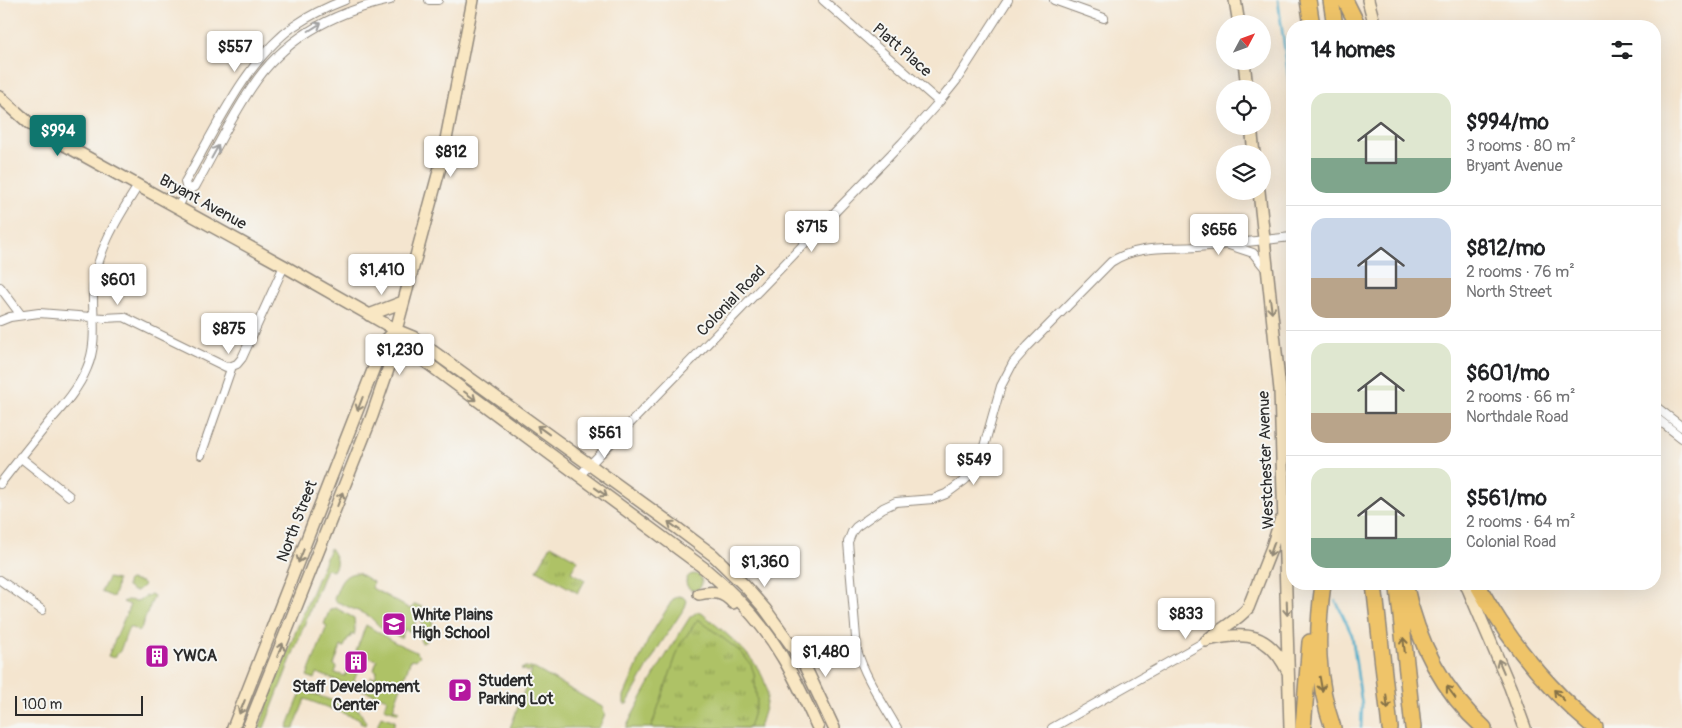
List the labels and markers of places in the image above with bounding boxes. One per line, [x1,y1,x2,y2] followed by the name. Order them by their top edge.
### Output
[205,30,265,73] pin: $557
[28,114,88,157] pin: $994
[421,136,481,178] pin: $812
[782,210,842,253] pin: $715
[1189,214,1249,256] pin: $656
[341,254,423,296] pin: $1,410
[88,264,148,306] pin: $601
[199,312,259,355] pin: $875
[359,334,441,376] pin: $1,230
[575,416,635,459] pin: $561
[944,444,1004,486] pin: $549
[724,546,806,588] pin: $1,360
[1156,598,1216,640] pin: $833
[412,605,493,643] place label: White Plains High School
[381,611,407,637] school or university icon: White Plains High School
[785,636,867,678] pin: $1,480
[144,643,170,669] building icon: YWCA
[173,646,218,666] place label: YWCA
[343,649,369,675] building icon: Staff Development Center
[478,671,554,709] place label: Student Parking Lot
[292,677,420,715] place label: Staff Development Center
[447,677,473,703] parking icon: Student Parking Lot

